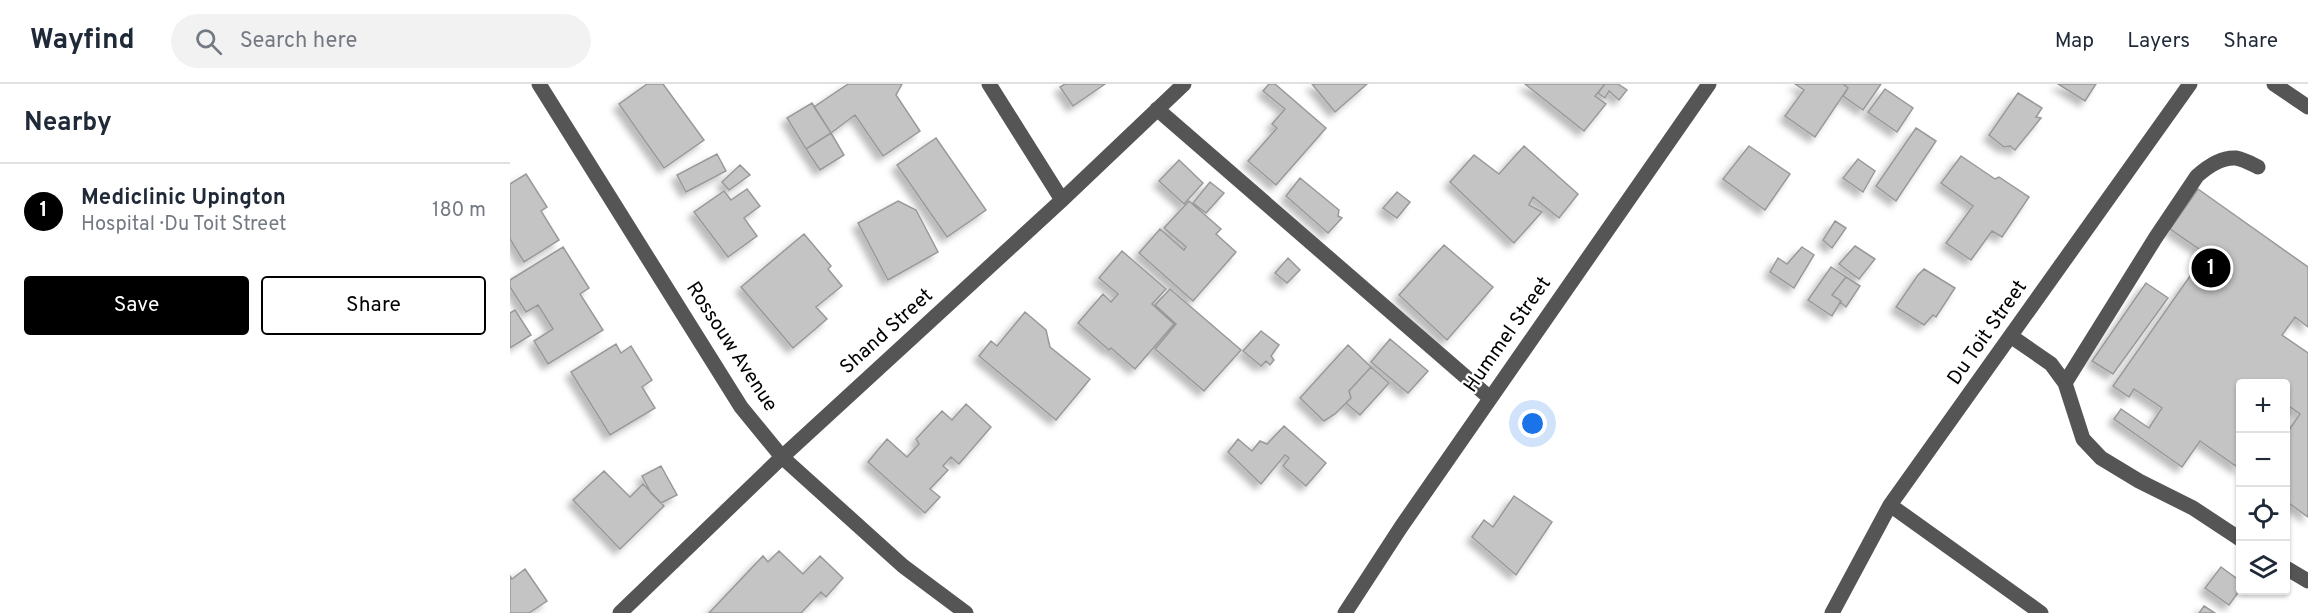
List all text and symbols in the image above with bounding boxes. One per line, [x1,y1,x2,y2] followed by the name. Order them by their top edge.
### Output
[171,14,591,68] search box
[30,23,135,59] text: Wayfind
[192,25,225,58] icon: search
[240,28,357,55] text: Search here
[2055,28,2094,55] text: Map
[2127,28,2190,55] text: Layers
[2223,28,2278,55] text: Share
[24,107,112,140] text: Nearby
[81,185,286,212] text: Mediclinic Upington
[40,198,48,224] text: 1
[432,198,486,224] text: 180 m
[81,212,287,238] text: Hospital · Du Toit Street
[2192,246,2230,291] pin: 1
[1458,272,1558,398] street label: Hummel Street
[1942,275,2034,391] street label: Du Toit Street
[24,276,249,335] button: Save
[261,276,486,335] button: Share
[679,277,783,417] street label: Rossouw Avenue
[835,283,939,381] street label: Shand Street
[2236,379,2290,595] map controls
[2236,379,2290,433] button: +
[1518,409,1547,438] your location
[2236,433,2290,487] button: −
[2236,487,2290,541] button: locate
[2236,541,2290,595] button: layers

